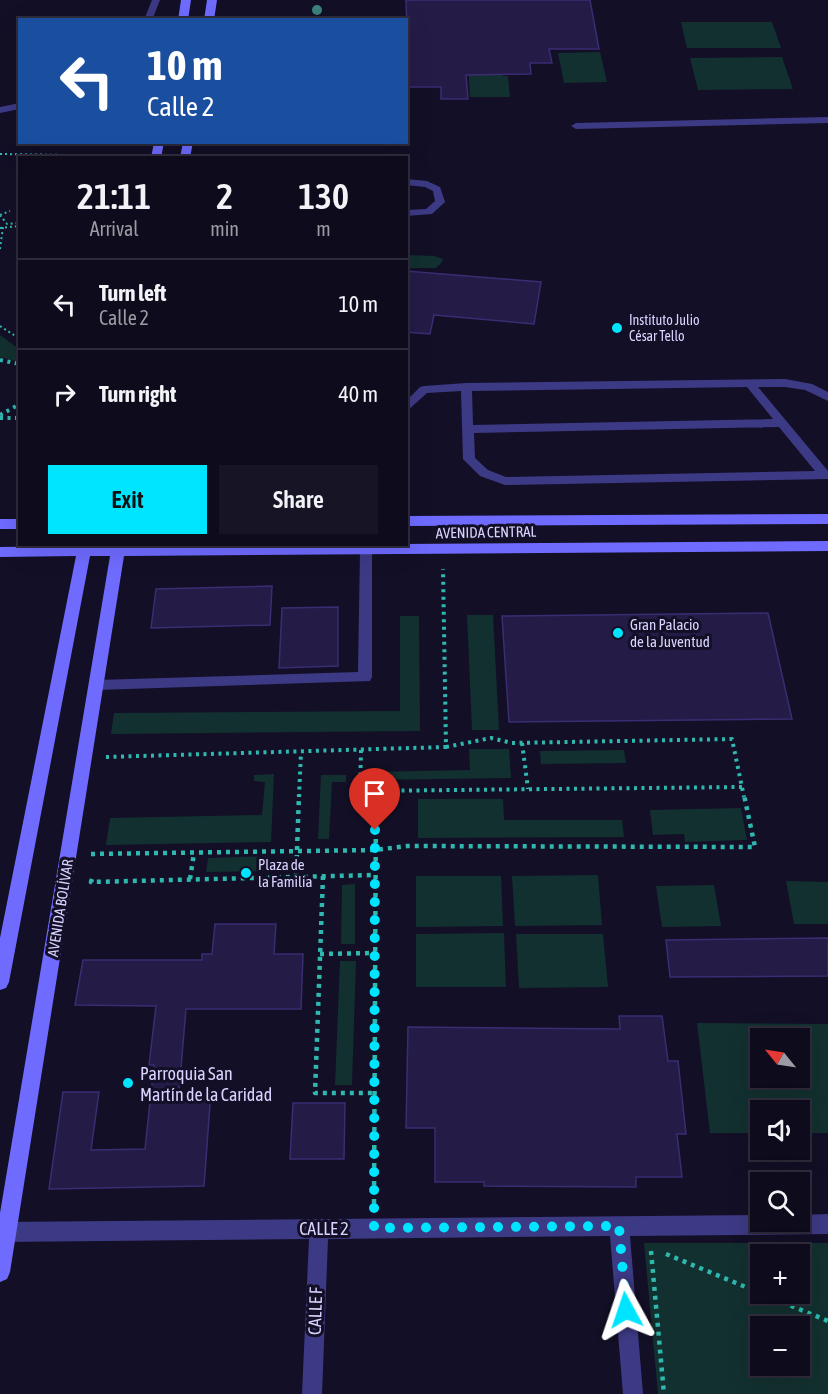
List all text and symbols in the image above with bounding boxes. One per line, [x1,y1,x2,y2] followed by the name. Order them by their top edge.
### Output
[147,41,222,89] text: 10 m
[48,42,126,120] icon: left
[147,91,214,122] text: Calle 2
[77,175,151,217] text: 21:11
[216,175,233,217] text: 2
[298,175,349,217] text: 130
[90,217,139,240] text: Arrival
[210,217,239,240] text: min
[316,217,331,240] text: m
[99,280,166,306] text: Turn left
[48,288,81,321] icon: left
[338,291,378,317] text: 10 m
[99,306,149,329] text: Calle 2
[629,312,700,344] place label: Instituto Julio César Tello
[610,321,624,335] marker: Instituto Julio César Tello
[48,378,81,411] icon: right
[99,381,176,407] text: Turn right
[338,381,378,407] text: 40 m
[48,465,207,534] button: Exit
[219,465,378,534] button: Share
[436,523,537,541] street label: AVENIDA CENTRAL
[630,616,710,650] place label: Gran Palacio de la Juventud
[611,626,625,640] marker: Gran Palacio de la Juventud
[349,768,400,830] pin
[358,777,391,810] icon: arrive
[258,856,312,890] place label: Plaza de la Familia
[44,857,76,958] street label: AVENIDA BOLÍVAR
[239,866,253,880] marker: Plaza de la Familia
[750,1028,810,1088] north arrow
[750,1028,810,1376] map controls
[140,1063,272,1105] place label: Parroquia San Martín de la Caridad
[121,1076,135,1090] marker: Parroquia San Martín de la Caridad
[750,1100,810,1160] button: sound
[750,1172,810,1232] button: search
[299,1218,349,1239] street label: CALLE 2
[750,1244,810,1304] button: +
[594,1278,658,1342] position arrow
[304,1286,326,1335] street label: CALLE F
[750,1316,810,1376] button: −

